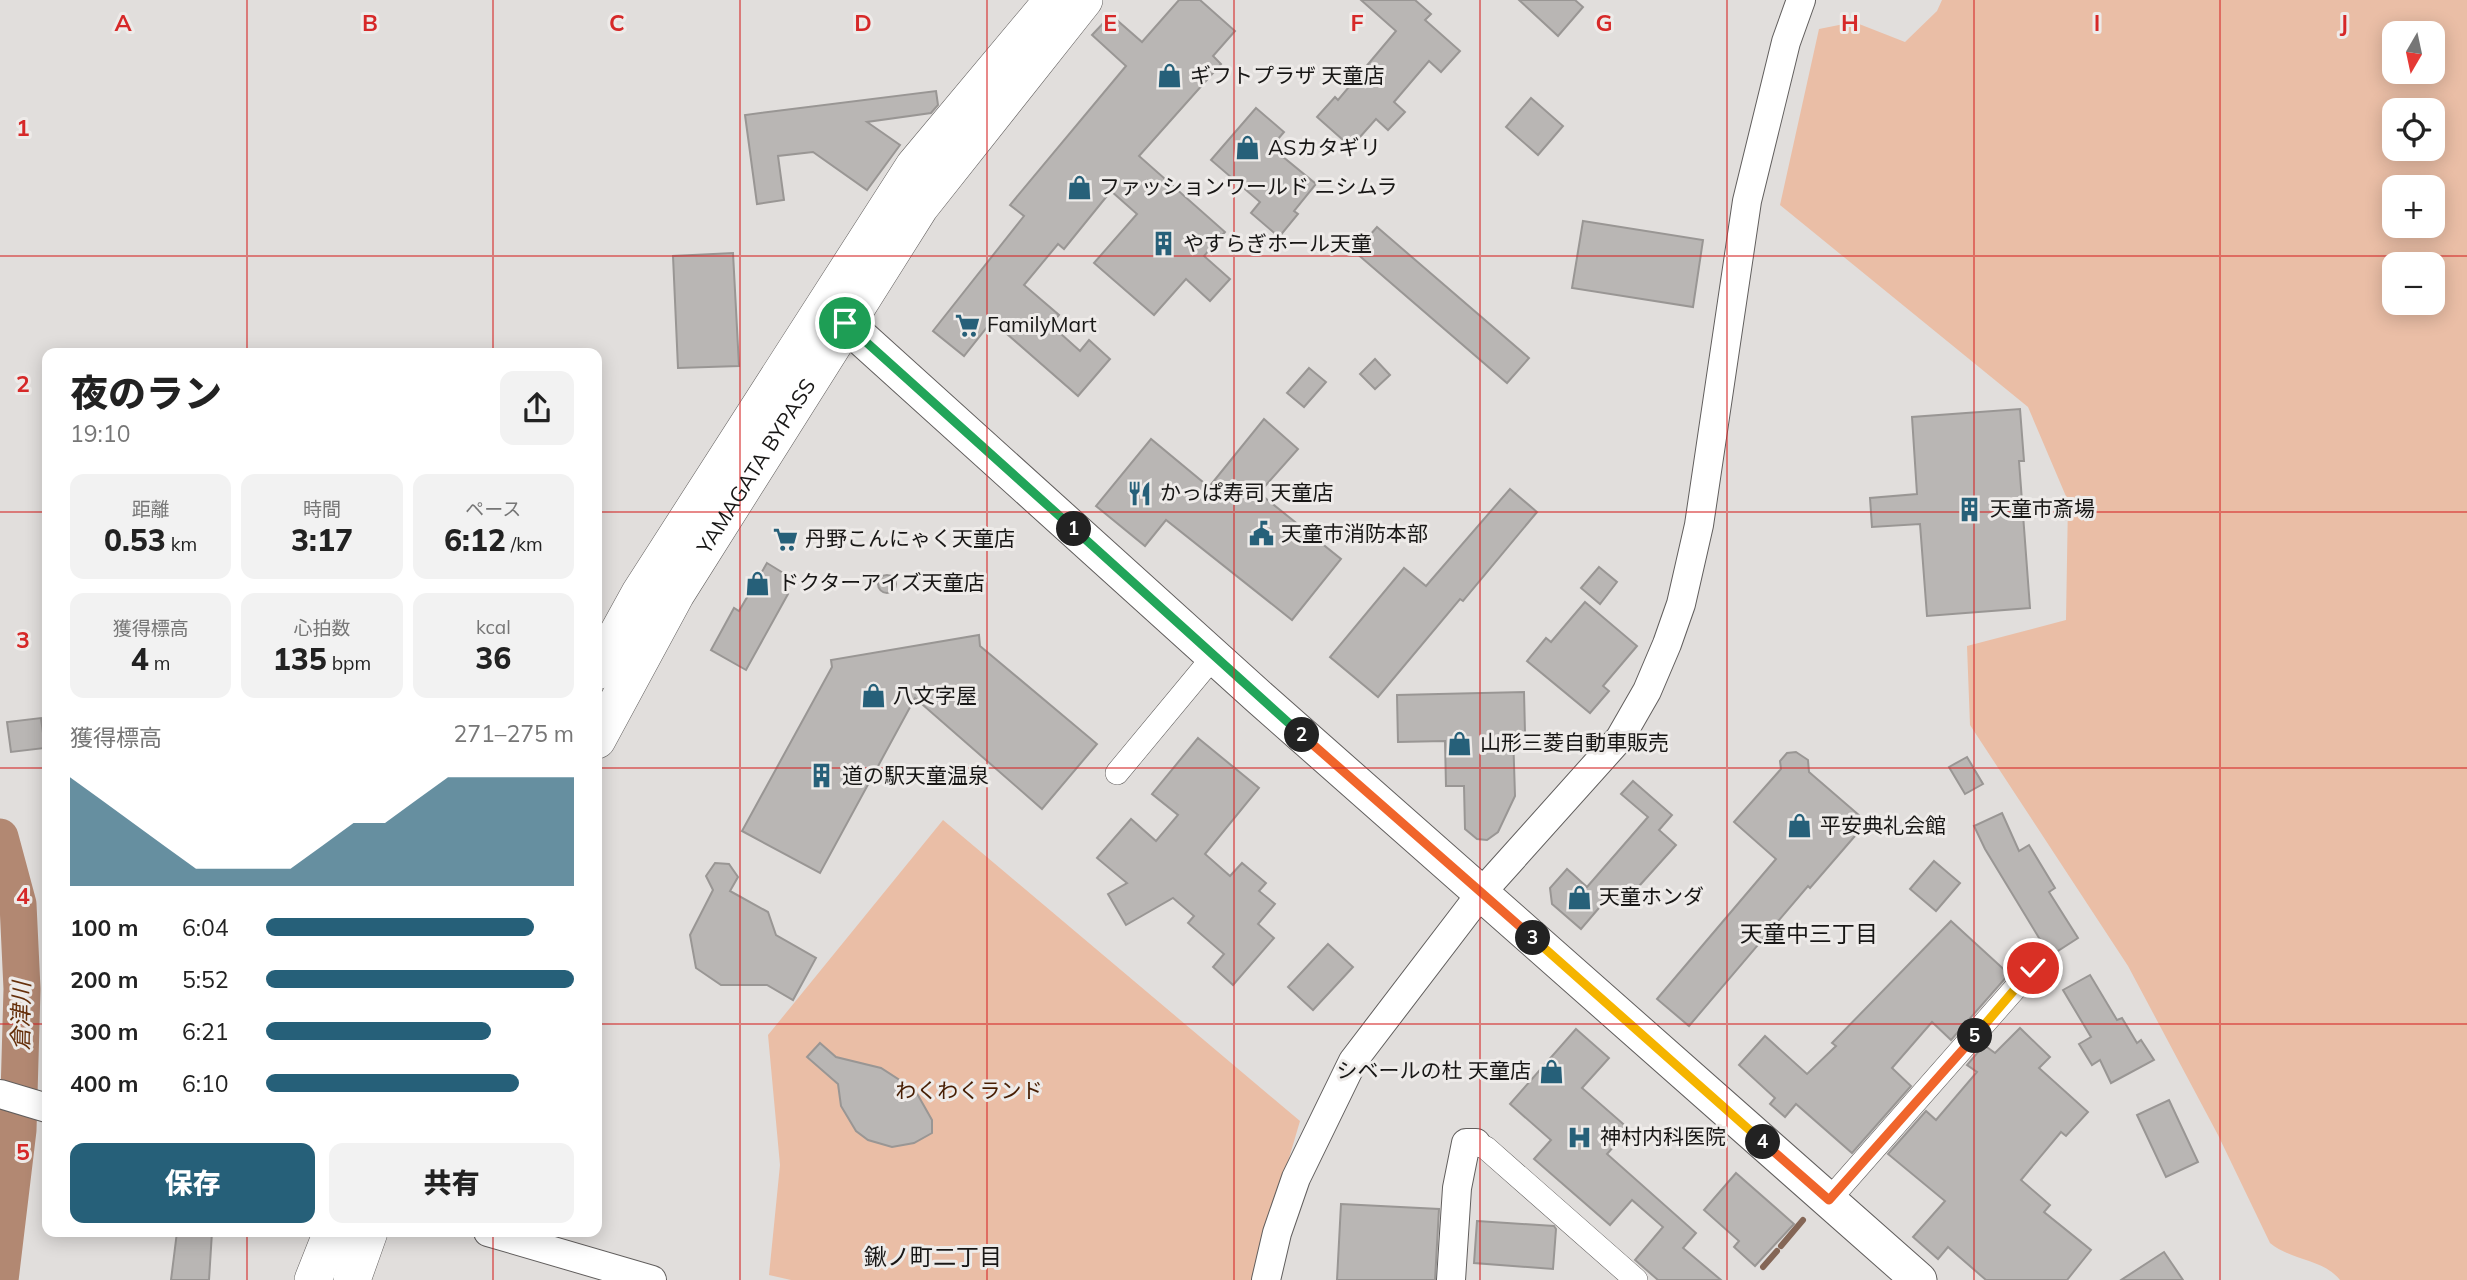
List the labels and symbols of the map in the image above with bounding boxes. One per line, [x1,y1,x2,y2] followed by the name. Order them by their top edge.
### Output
[114,8,132,37] text: A
[362,8,378,37] text: B
[609,8,625,37] text: C
[854,8,872,37] text: D
[1103,8,1117,37] text: E
[1350,8,1364,37] text: F
[1595,8,1613,37] text: G
[1841,8,1859,37] text: H
[2094,8,2100,37] text: I
[2340,8,2348,37] text: J
[2382,21,2445,84] north arrow
[1156,62,1184,90] shop icon: ギフトプラザ 天童店
[1190,62,1384,88] place label: ギフトプラザ 天童店
[16,113,30,142] text: 1
[1234,134,1262,162] shop icon: ASカタギリ
[1268,134,1380,160] place label: ASカタギリ
[1065,173,1093,201] shop icon: ファッションワールド ニシムラ
[1099,173,1397,199] place label: ファッションワールド ニシムラ
[1149,230,1177,258] building icon: やすらぎホール天童
[1183,230,1372,256] place label: やすらぎホール天童
[815,293,875,353] pin
[953,311,981,339] supermarket icon: FamilyMart
[987,311,1097,337] place label: FamilyMart
[16,369,30,398] text: 2
[690,373,821,559] street label: YAMAGATA BYPASS
[1126,479,1154,507] restaurant icon: かっぱ寿司 天童店
[1160,479,1333,505] place label: かっぱ寿司 天童店
[1956,495,1984,523] building icon: 天童市斎場
[1990,495,2095,521] place label: 天童市斎場
[1056,512,1092,546] pin: 1
[1247,520,1275,548] public building icon: 天童市消防本部
[1281,520,1428,546] place label: 天童市消防本部
[771,525,799,553] supermarket icon: 丹野こんにゃく天童店
[805,525,1015,551] place label: 丹野こんにゃく天童店
[744,569,772,597] shop icon: ドクターアイズ天童店
[778,569,985,595] place label: ドクターアイズ天童店
[16,625,30,654] text: 3
[859,682,887,710] shop icon: 八文字屋
[893,682,977,708] place label: 八文字屋
[1284,718,1320,752] pin: 2
[1446,729,1474,757] shop icon: 山形三菱自動車販売
[1480,729,1669,755] place label: 山形三菱自動車販売
[808,762,836,790] building icon: 道の駅天童温泉
[842,762,989,788] place label: 道の駅天童温泉
[1786,812,1814,840] shop icon: 平安典礼会館
[1820,812,1946,838] place label: 平安典礼会館
[16,881,30,910] text: 4
[1565,883,1593,911] shop icon: 天童ホンダ
[1599,883,1704,909] place label: 天童ホンダ
[1740,919,1878,948] district label: 天童中三丁目
[1516,920,1550,956] pin: 3
[2003,938,2063,998] pin
[5,978,36,1051] water label: 倉津川
[1958,1018,1993,1054] pin: 5
[1337,1057,1531,1083] place label: シベールの杜 天童店
[1537,1057,1565,1085] shop icon: シベールの杜 天童店
[896,1077,1043,1103] park label: わくわくランド
[1566,1123,1594,1151] hospital icon: 神村内科医院
[1600,1123,1726,1149] place label: 神村内科医院
[1746,1124,1780,1160] pin: 4
[16,1137,30,1166] text: 5
[864,1242,1002,1271] district label: 鍬ノ町二丁目

